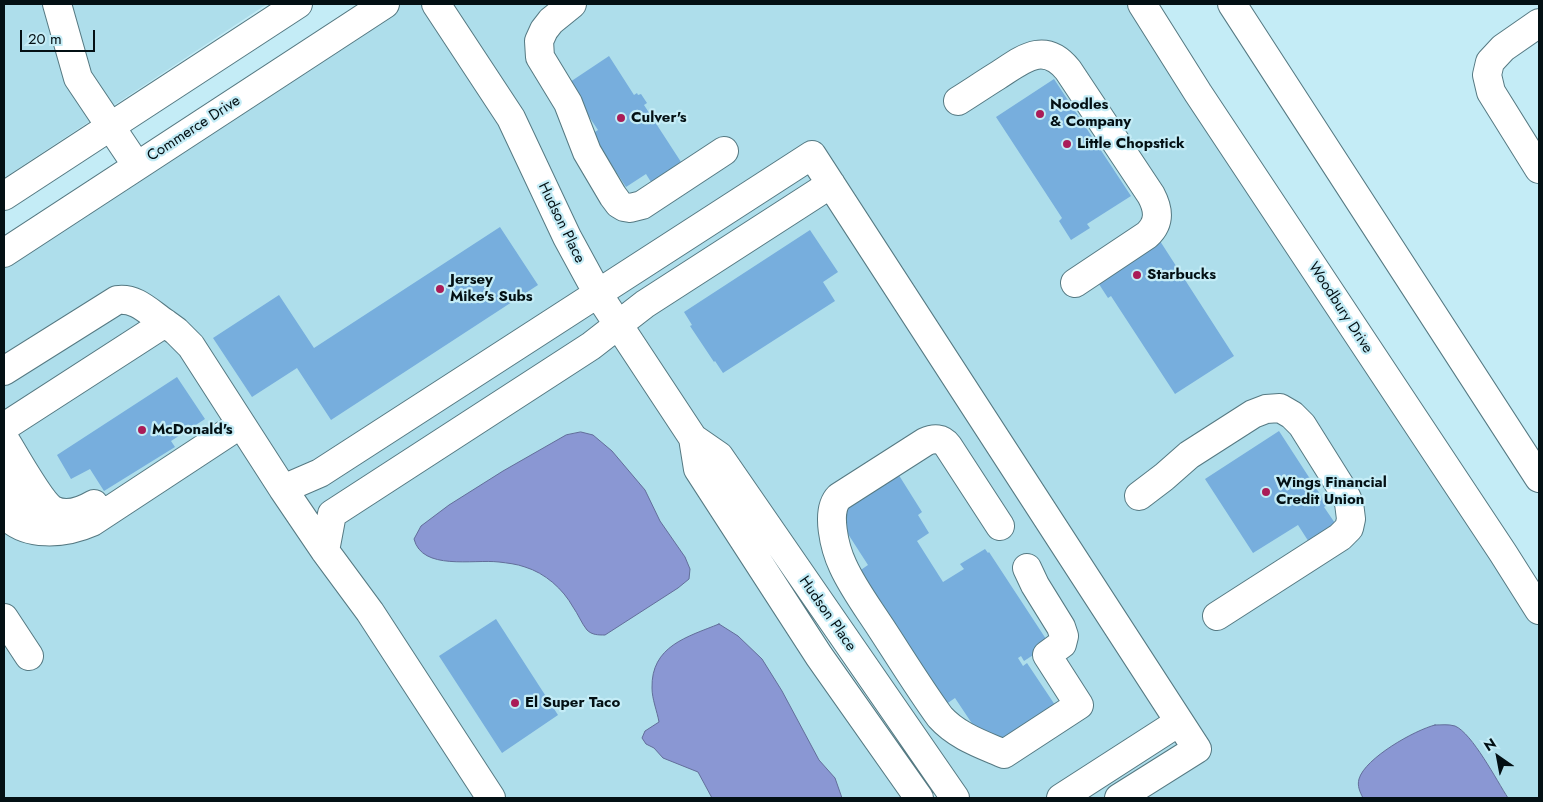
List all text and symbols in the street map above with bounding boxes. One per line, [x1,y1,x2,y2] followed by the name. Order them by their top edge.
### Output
[22,20,98,52] scale bar
[28,28,62,50] text: 20 m
[144,92,244,166] street label: Commerce Drive
[1050,96,1131,131] place label: Noodles & Company
[1034,108,1046,120] marker: Noodles & Company
[631,109,687,127] place label: Culver's
[615,112,627,124] marker: Culver's
[1077,135,1185,153] place label: Little Chopstick
[1061,138,1073,150] marker: Little Chopstick
[534,180,588,266] street label: Hudson Place
[1304,259,1376,357] street label: Woodbury Drive
[1147,266,1216,284] place label: Starbucks
[1131,269,1143,281] marker: Starbucks
[450,271,533,306] place label: Jersey Mike's Subs
[434,283,446,295] marker: Jersey Mike's Subs
[152,421,233,439] place label: McDonald's
[136,424,148,436] marker: McDonald's
[1276,474,1387,509] place label: Wings Financial Credit Union
[1260,486,1272,498] marker: Wings Financial Credit Union
[795,573,859,655] street label: Hudson Place
[525,694,620,712] place label: El Super Taco
[509,697,521,709] marker: El Super Taco
[1473,732,1523,782] north arrow
[1480,733,1500,756] text: N

